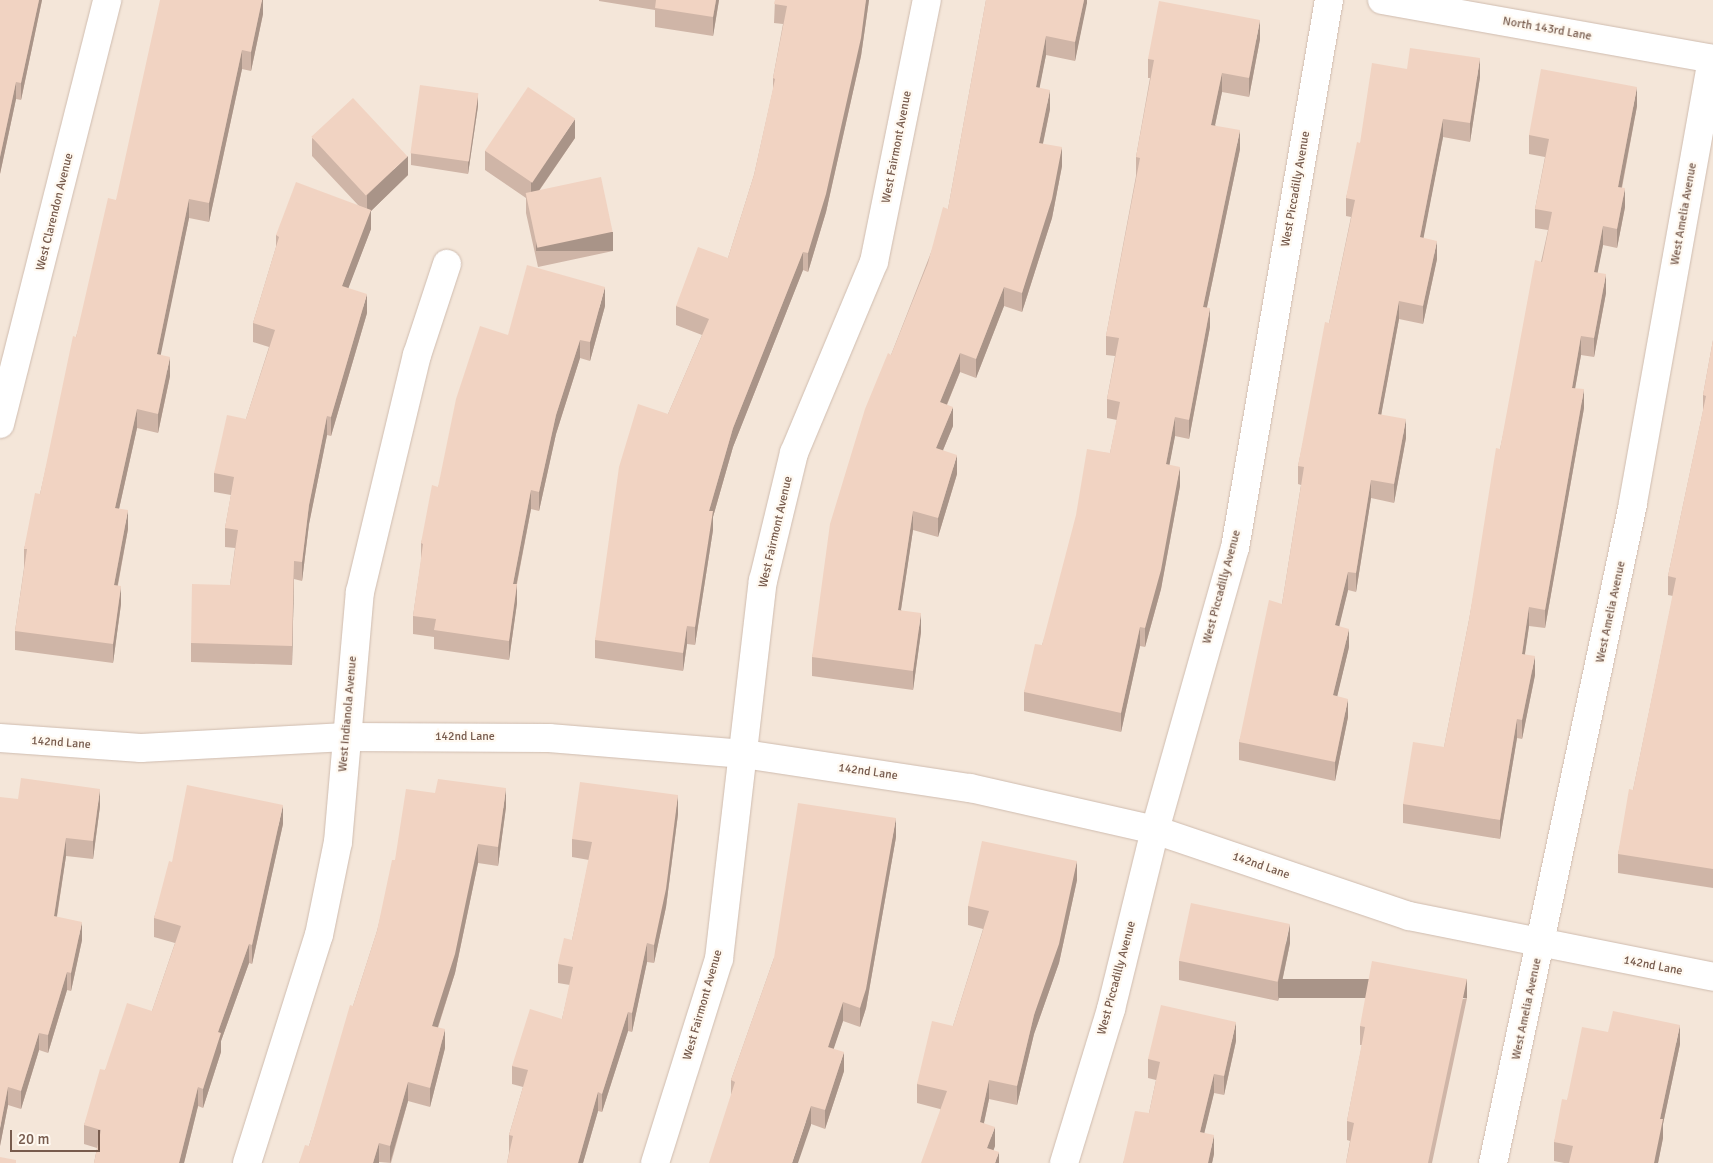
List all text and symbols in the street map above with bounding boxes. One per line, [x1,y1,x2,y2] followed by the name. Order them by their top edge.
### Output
[1501,14,1593,44] street label: North 143rd Lane
[879,90,915,204] street label: West Fairmont Avenue
[1279,130,1313,248] street label: West Piccadilly Avenue
[33,152,77,272] street label: West Clarendon Avenue
[1668,162,1700,266] street label: West Amelia Avenue
[756,475,796,589] street label: West Fairmont Avenue
[1200,528,1244,646] street label: West Piccadilly Avenue
[1593,560,1629,664] street label: West Amelia Avenue
[336,656,360,772] street label: West Indianola Avenue
[435,730,495,744] street label: 142nd Lane
[31,734,91,752] street label: 142nd Lane
[837,761,899,783] street label: 142nd Lane
[1230,849,1292,883] street label: 142nd Lane
[1095,919,1139,1037] street label: West Piccadilly Avenue
[680,948,726,1062] street label: West Fairmont Avenue
[1622,953,1684,979] street label: 142nd Lane
[1509,957,1545,1061] street label: West Amelia Avenue
[12,1120,102,1152] scale bar
[18,1130,49,1148] text: 20 m

